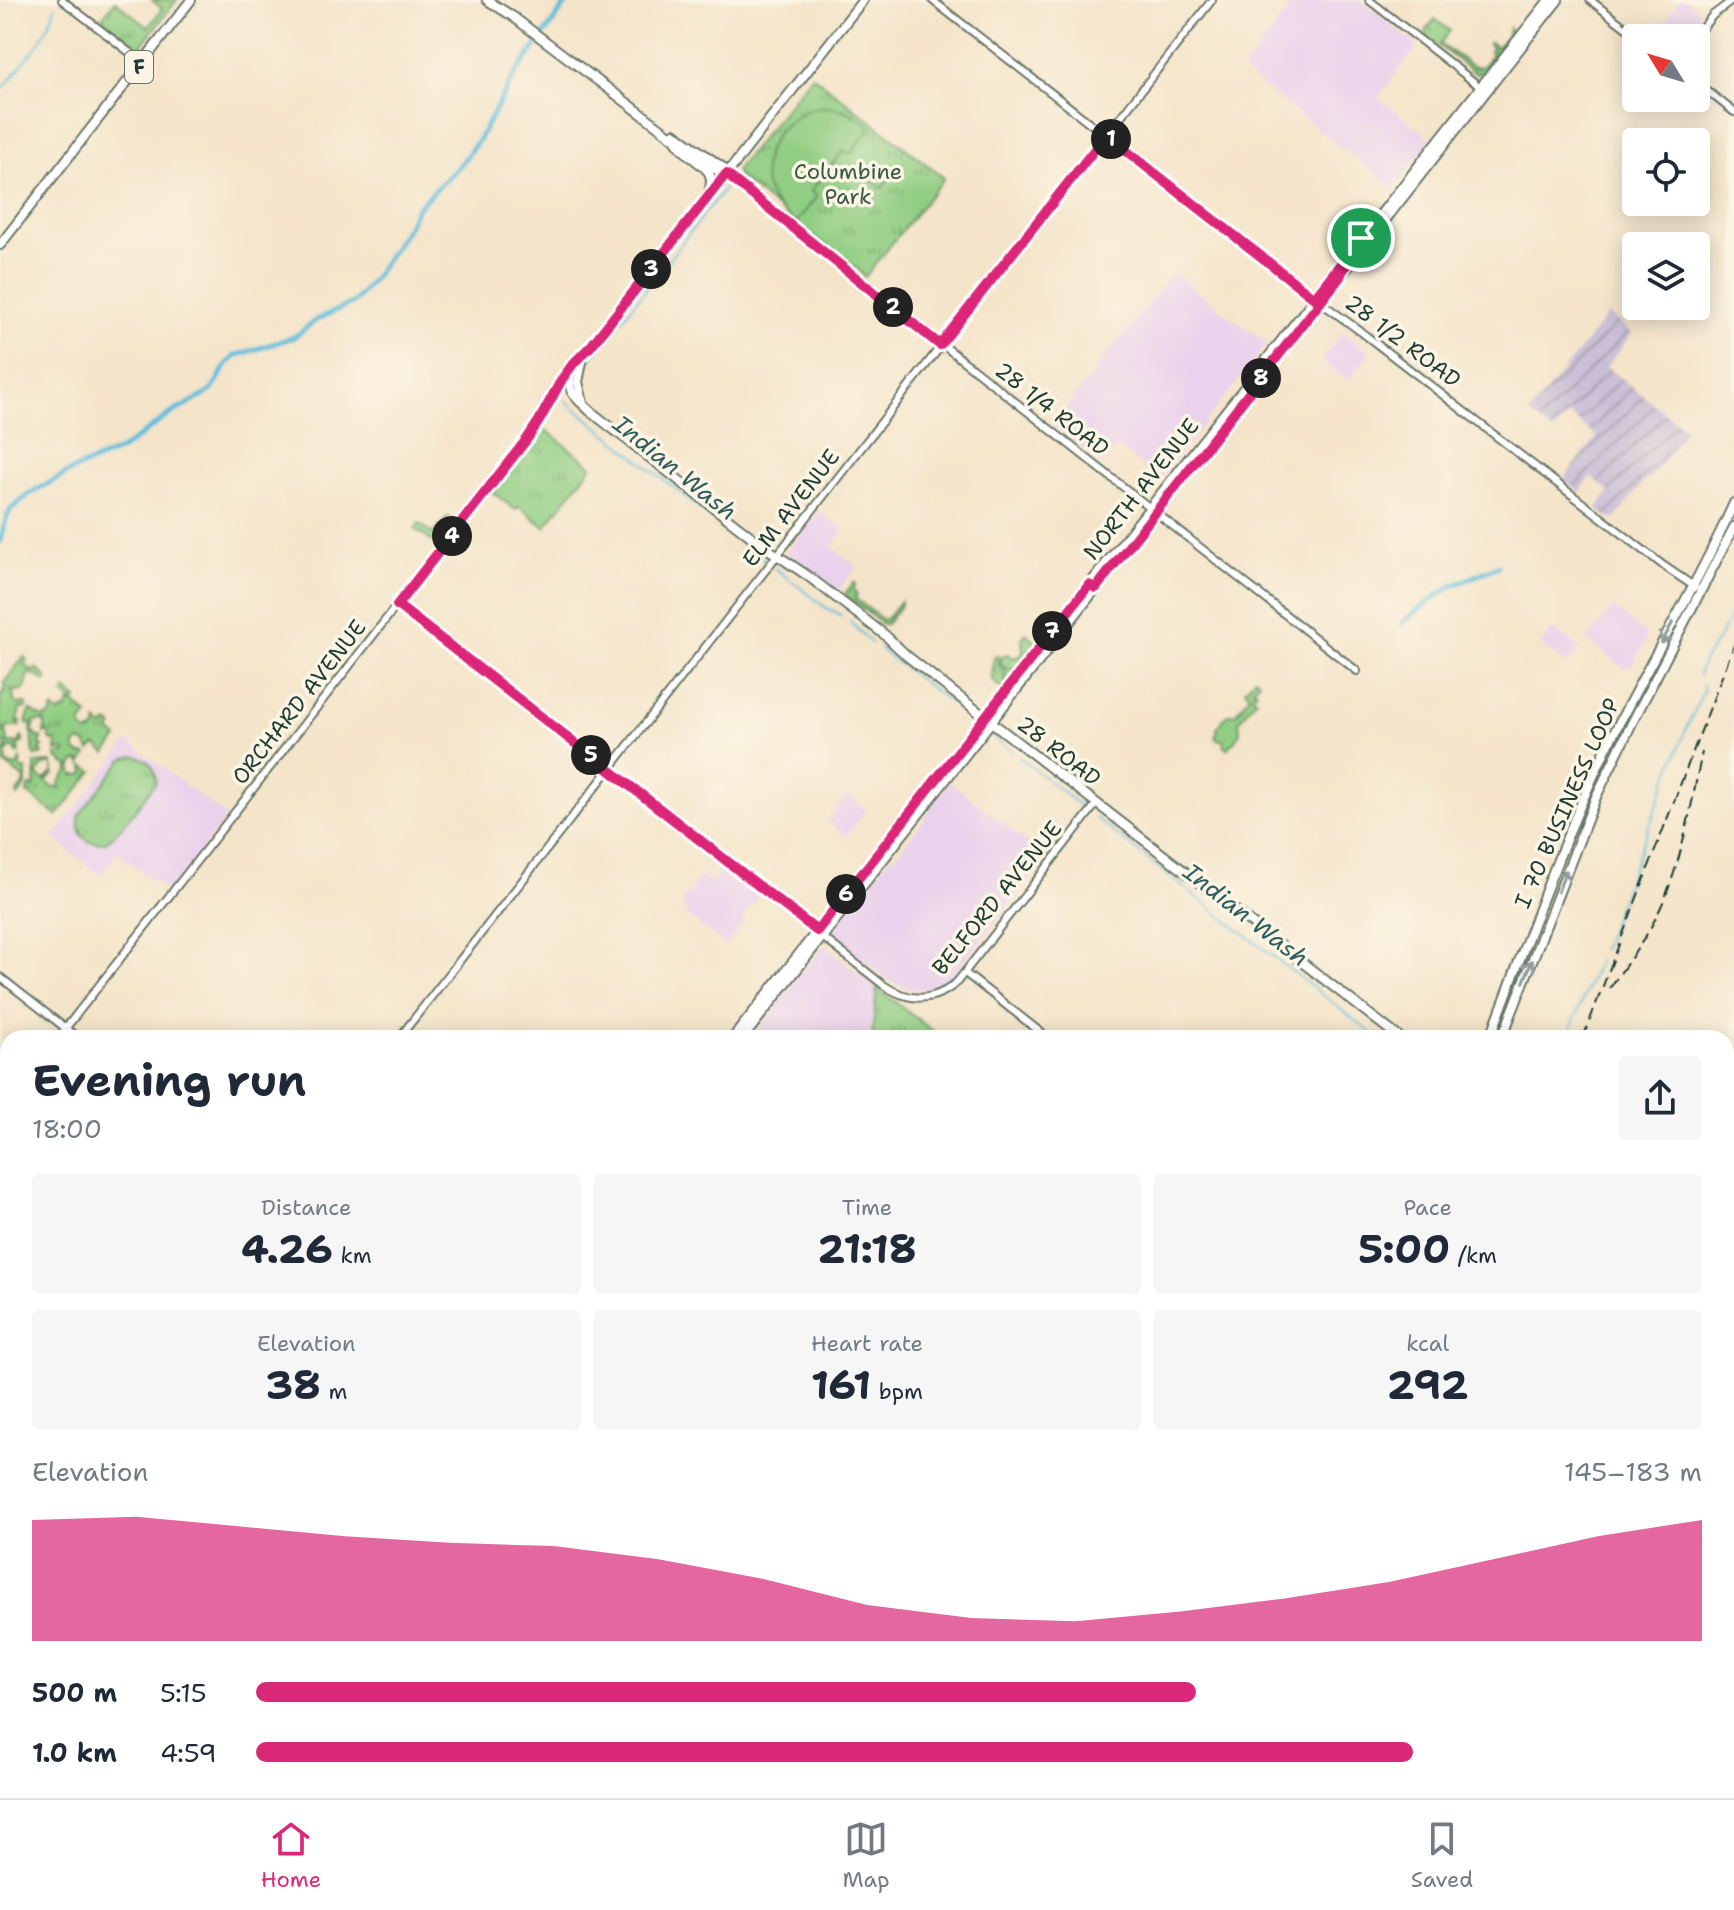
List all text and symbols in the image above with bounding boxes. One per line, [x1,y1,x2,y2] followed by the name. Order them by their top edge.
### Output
[1622,24,1710,112] north arrow
[1622,24,1710,320] map controls
[125,51,153,83] road number: F
[1091,119,1131,159] pin: 1
[1106,124,1116,153] text: 1
[1622,128,1710,216] button: locate
[794,157,902,211] park label: Columbine Park
[1327,204,1395,272] pin
[1339,216,1383,260] icon: arrive
[1622,232,1710,320] button: layers
[631,249,671,289] pin: 3
[643,254,659,283] text: 3
[873,287,913,327] pin: 2
[1339,288,1467,394] street label: 28 1/2 ROAD
[885,292,901,321] text: 2
[989,355,1115,463] street label: 28 1/4 ROAD
[1241,358,1281,398] pin: 8
[1253,363,1269,392] text: 8
[606,408,744,528] water label: Indian Wash
[1077,412,1205,566] street label: NORTH AVENUE
[736,443,846,573] street label: ELM AVENUE
[432,516,472,556] pin: 4
[444,521,460,550] text: 4
[1032,611,1072,651] pin: 7
[225,614,373,790] street label: ORCHARD AVENUE
[1044,616,1060,645] text: 7
[1659,620,1675,644] one-way arrow
[1508,693,1626,913] street label: I 70 BUSINESS LOOP
[1011,709,1107,793] street label: 28 ROAD
[571,735,611,775] pin: 5
[584,740,598,769] text: 5
[926,815,1068,981] street label: BELFORD AVENUE
[1176,855,1315,974] water label: Indian Wash
[1556,869,1570,894] one-way arrow
[826,874,866,914] pin: 6
[838,879,854,908] text: 6
[1522,959,1536,984] one-way arrow
[32,1051,306,1110] text: Evening run
[1618,1056,1702,1140] button: share
[32,1111,102,1146] text: 18:00
[261,1193,351,1222] text: Distance
[842,1193,892,1222] text: Time
[1403,1193,1452,1222] text: Pace
[241,1222,333,1276] text: 4.26
[817,1222,917,1276] text: 21:18
[1358,1222,1450,1276] text: 5:00
[333,1241,372,1270] text: km
[1450,1241,1497,1270] text: /km
[257,1329,356,1358] text: Elevation
[811,1329,923,1358] text: Heart rate
[1406,1329,1449,1358] text: kcal
[265,1358,321,1412] text: 38
[811,1358,871,1412] text: 161
[1387,1358,1468,1412] text: 292
[321,1377,347,1406] text: m
[871,1377,923,1406] text: bpm
[32,1454,148,1489] text: Elevation
[1564,1454,1702,1489] text: 145–183 m
[32,1675,117,1710] text: 500 m
[160,1675,207,1710] text: 5:15
[32,1735,117,1770] text: 1.0 km
[160,1735,217,1770] text: 4:59
[261,1817,321,1894] tab: Home
[842,1817,890,1894] tab: Map
[1411,1817,1473,1894] tab: Saved

